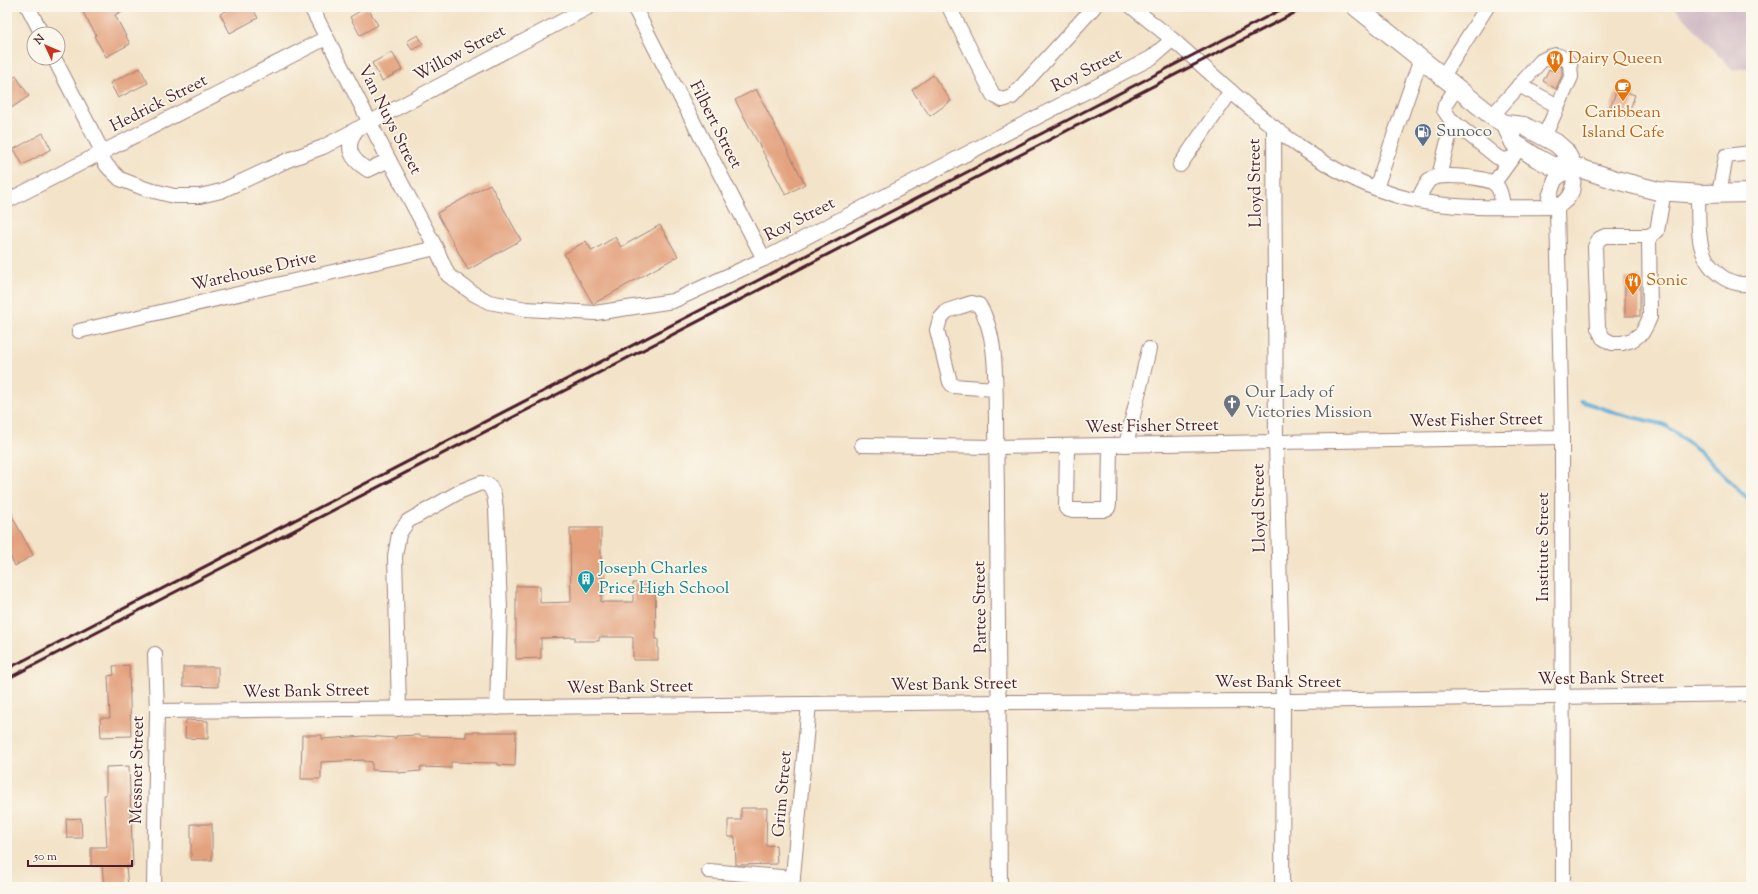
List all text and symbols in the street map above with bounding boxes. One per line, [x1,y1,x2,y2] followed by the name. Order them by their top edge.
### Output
[410,20,510,88] street label: Willow Street
[26,26,66,66] north arrow
[30,31,48,49] text: N
[1047,43,1127,99] street label: Roy Street
[1568,47,1662,71] place label: Dairy Queen
[1545,49,1565,74] restaurant icon: Dairy Queen
[351,61,427,179] street label: Van Nuys Street
[106,69,212,139] street label: Hedrick Street
[683,77,748,173] street label: Filbert Street
[1613,77,1633,102] cafe icon: Caribbean Island Cafe
[1582,101,1664,145] place label: Caribbean Island Cafe
[1436,120,1492,144] place label: Sunoco
[1413,122,1433,147] fuel station icon: Sunoco
[1243,138,1269,228] street label: Lloyd Street
[760,192,840,248] street label: Roy Street
[189,246,319,298] street label: Warehouse Drive
[1646,269,1688,293] place label: Sonic
[1623,271,1643,296] restaurant icon: Sonic
[1245,381,1372,425] place label: Our Lady of Victories Mission
[1222,393,1242,418] church icon: Our Lady of Victories Mission
[1409,408,1543,434] street label: West Fisher Street
[1085,414,1219,440] street label: West Fisher Street
[1247,463,1273,553] street label: Lloyd Street
[1532,492,1556,602] street label: Institute Street
[598,557,730,601] place label: Joseph Charles Price High School
[968,560,994,653] street label: Partee Street
[576,569,596,594] building icon: Joseph Charles Price High School
[1537,666,1665,692] street label: West Bank Street
[1215,671,1341,695] street label: West Bank Street
[890,672,1018,698] street label: West Bank Street
[566,675,694,701] street label: West Bank Street
[242,679,370,705] street label: West Bank Street
[125,715,151,824] street label: Messner Street
[767,750,799,838] street label: Grim Street
[28,842,132,868] scale bar
[33,848,57,866] text: 50 m

